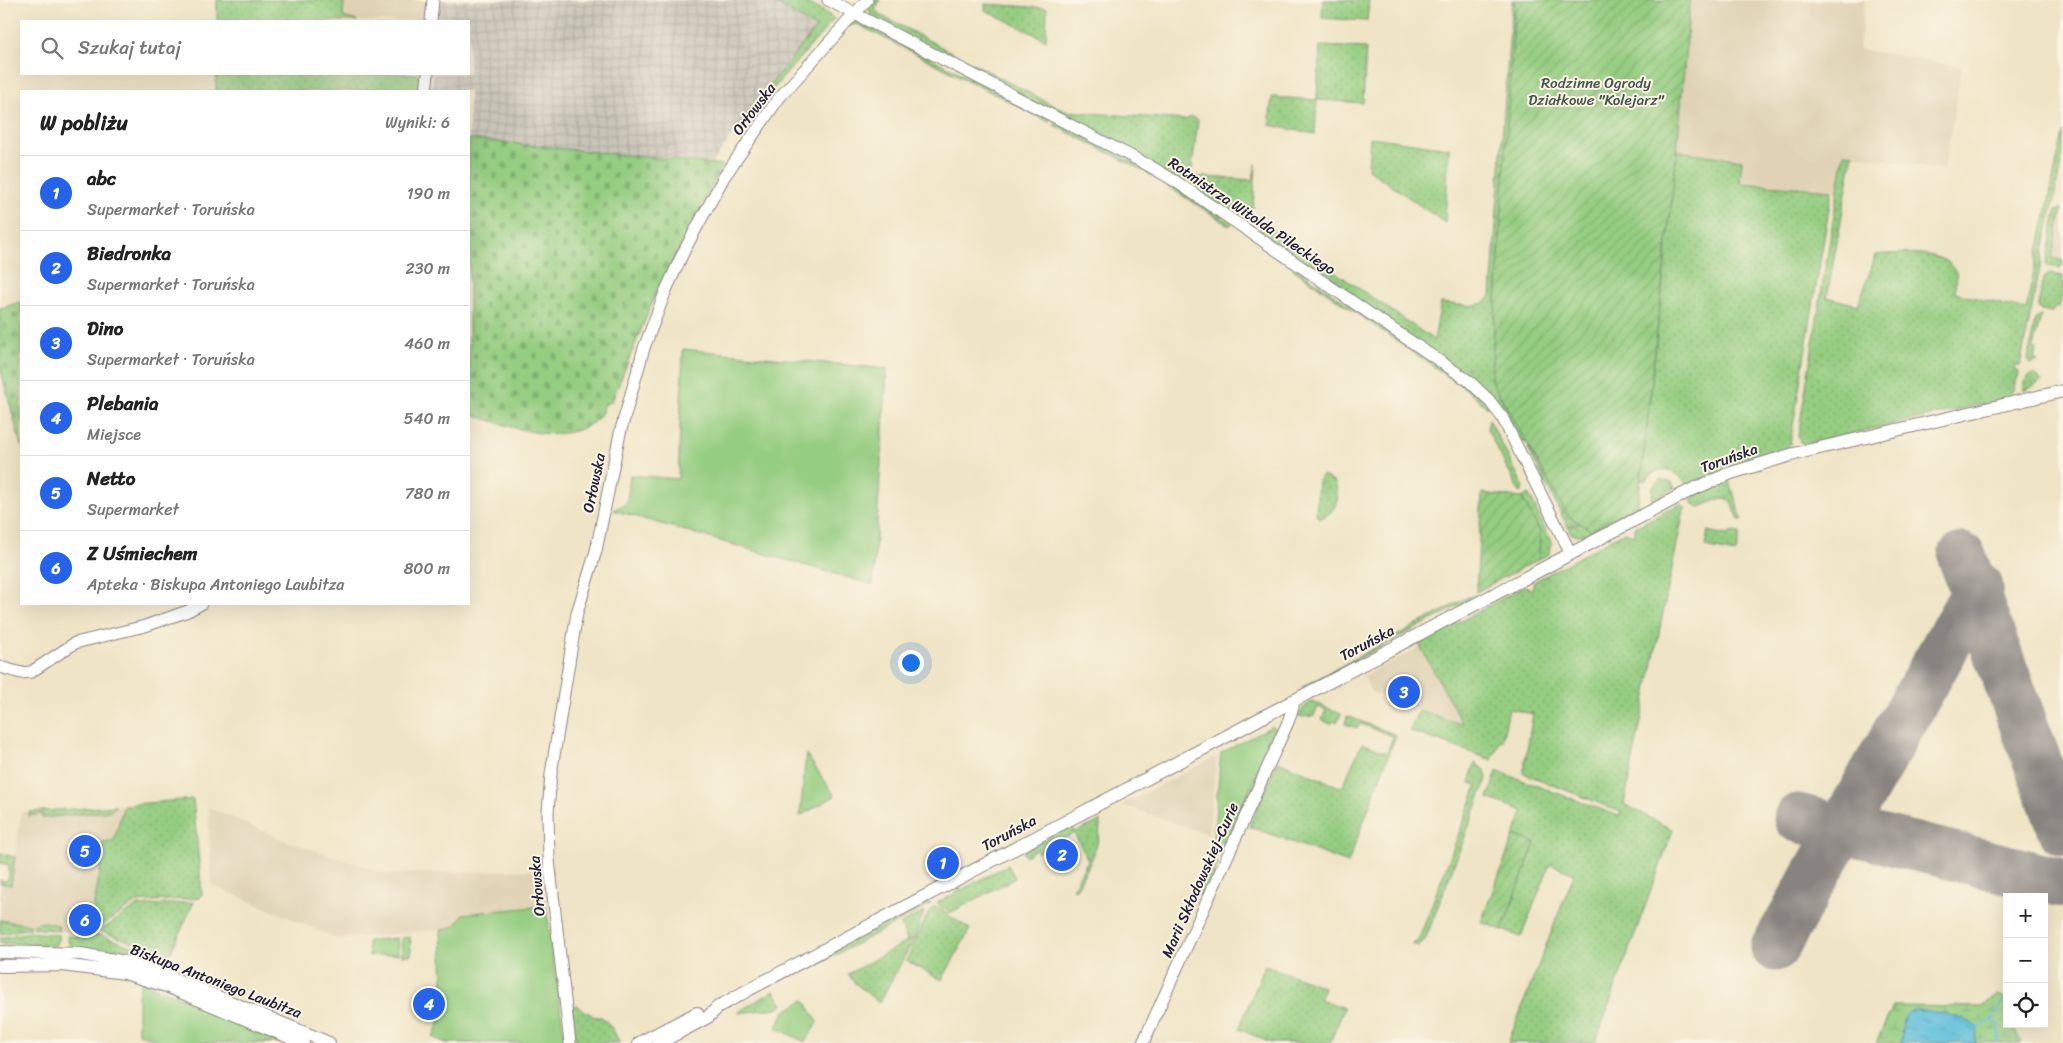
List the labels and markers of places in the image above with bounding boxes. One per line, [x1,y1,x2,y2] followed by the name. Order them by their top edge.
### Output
[1388,673,1420,711] pin: 3
[69,832,101,870] pin: 5
[1046,836,1078,874] pin: 2
[927,844,959,882] pin: 1
[69,901,101,939] pin: 6
[413,985,445,1023] pin: 4

